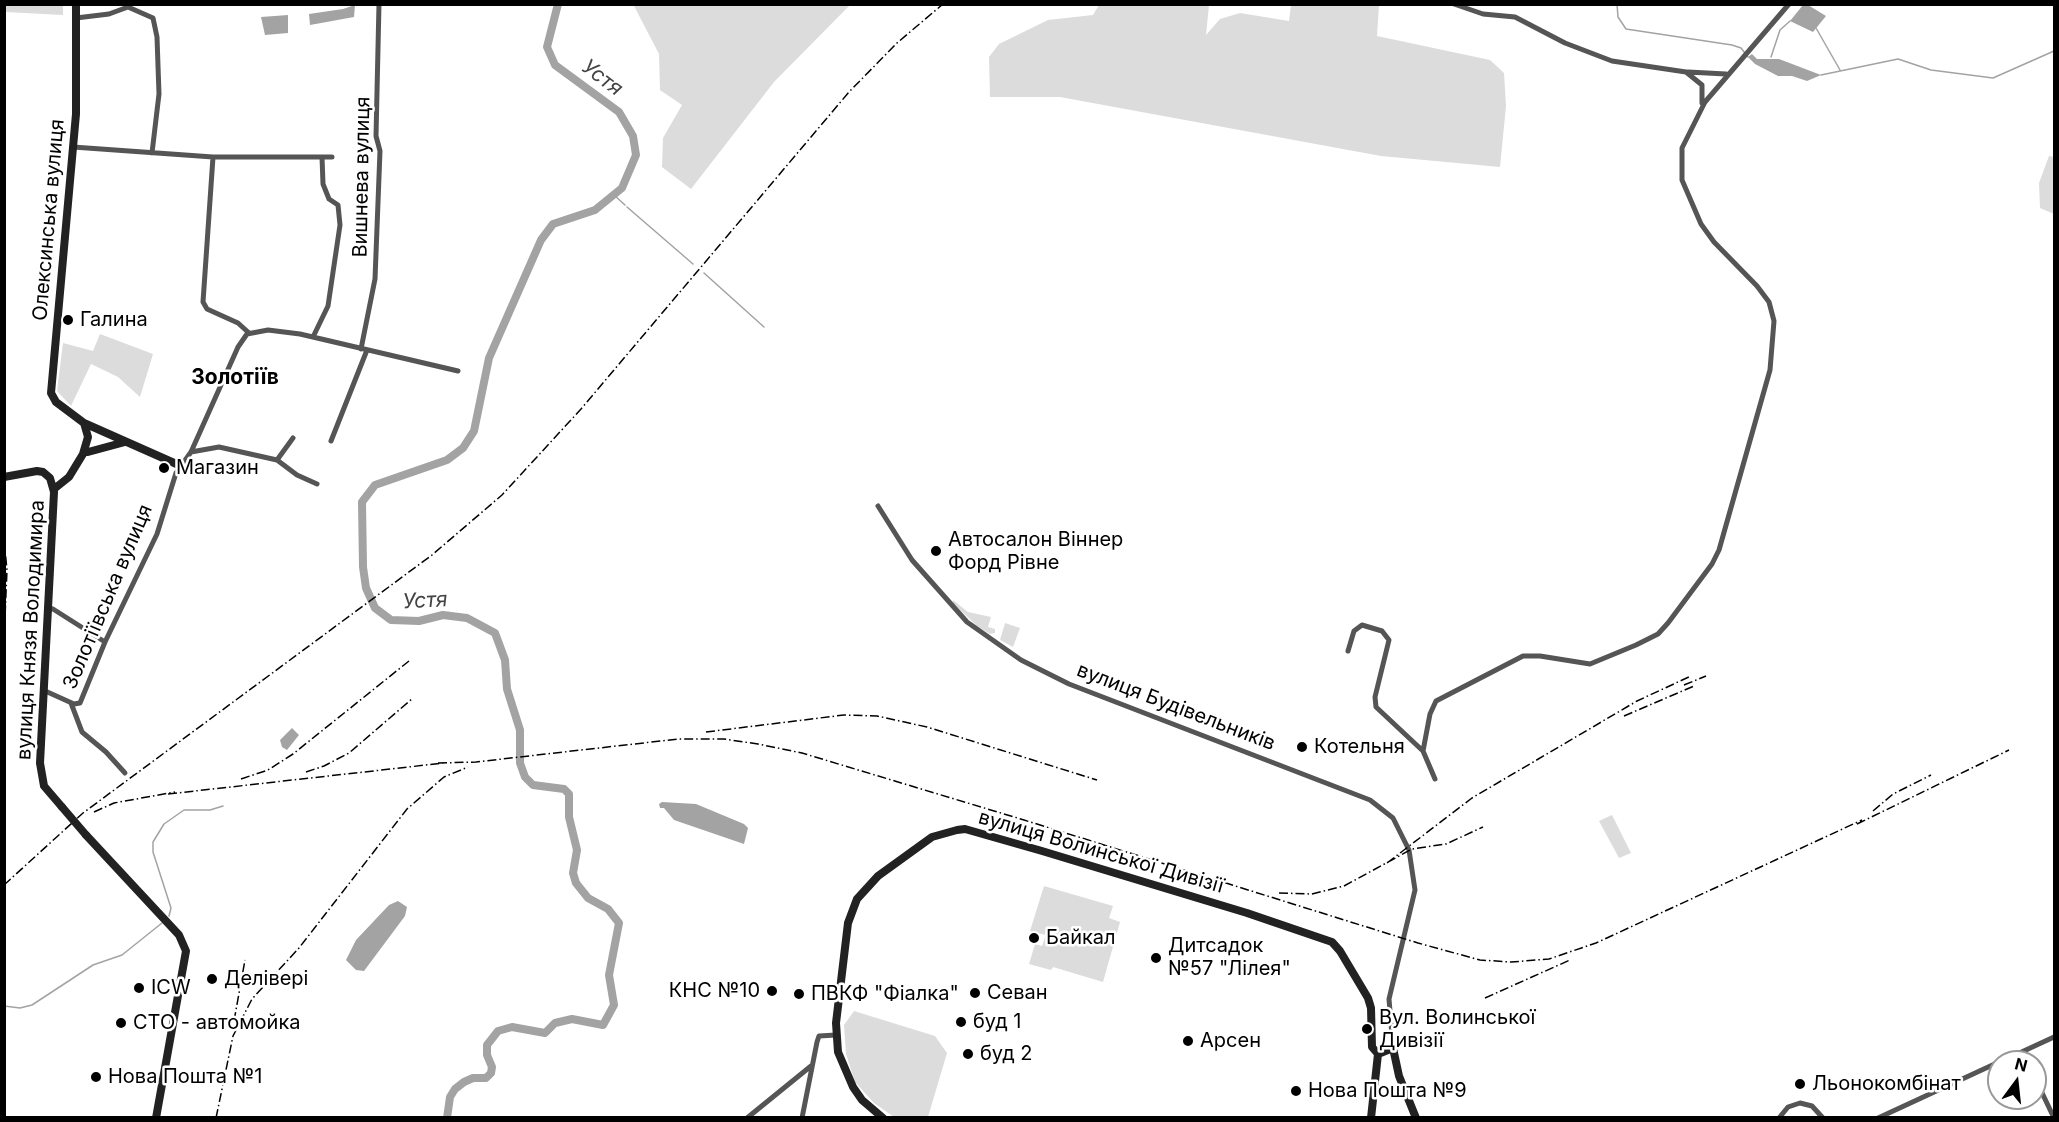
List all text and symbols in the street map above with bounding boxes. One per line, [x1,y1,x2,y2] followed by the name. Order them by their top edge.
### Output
[576,54,628,102] water label: Устя
[349,96,375,258] street label: Вишнева вулиця
[28,118,70,322] street label: Олексинська вулиця
[80,308,148,332] place label: Галина
[61,313,75,327] marker: Галина
[191,365,279,391] district label: Золотіїв
[176,456,259,480] place label: Магазин
[157,461,171,475] marker: Магазин
[12,499,50,761] street label: вулиця Князя Володимира
[58,501,158,693] street label: Золотіївська вулиця
[948,528,1123,575] place label: Автосалон Віннер Форд Рівне
[929,544,943,558] marker: Автосалон Віннер Форд Рівне
[402,587,448,615] water label: Устя
[1073,658,1279,756] street label: вулиця Будівельників
[1314,735,1405,759] place label: Котельня
[1295,740,1309,754] marker: Котельня
[976,805,1226,899] street label: вулиця Волинської Дивізії
[1046,926,1116,950] place label: Байкал
[1027,931,1041,945] marker: Байкал
[1168,934,1291,981] place label: Дитсадок №57 "Лілея"
[1149,951,1163,965] marker: Дитсадок №57 "Лілея"
[224,967,308,991] place label: Делівері
[205,972,219,986] marker: Делівері
[151,976,191,1000] place label: ICW
[669,979,760,1003] place label: КНС №10
[132,981,146,995] marker: ICW
[987,981,1048,1005] place label: Севан
[811,982,959,1006] place label: ПВКФ "Фіалка"
[765,984,779,998] marker: КНС №10
[968,986,982,1000] marker: Севан
[792,987,806,1001] marker: ПВКФ "Фіалка"
[1379,1006,1535,1053] place label: Вул. Волинської Дивізії
[973,1010,1021,1034] place label: буд 1
[133,1011,300,1035] place label: СТО - автомойка
[954,1015,968,1029] marker: буд 1
[114,1016,128,1030] marker: СТО - автомойка
[1360,1022,1374,1036] marker: Вул. Волинської Дивізії
[1200,1029,1261,1053] place label: Арсен
[1181,1034,1195,1048] marker: Арсен
[980,1042,1033,1066] place label: буд 2
[961,1047,975,1061] marker: буд 2
[1987,1050,2047,1110] north arrow
[2013,1053,2030,1076] text: N
[108,1065,262,1089] place label: Нова Пошта №1
[89,1070,103,1084] marker: Нова Пошта №1
[1812,1072,1961,1096] place label: Льонокомбінат
[1793,1077,1807,1091] marker: Льонокомбінат
[1308,1079,1467,1103] place label: Нова Пошта №9
[1289,1084,1303,1098] marker: Нова Пошта №9

